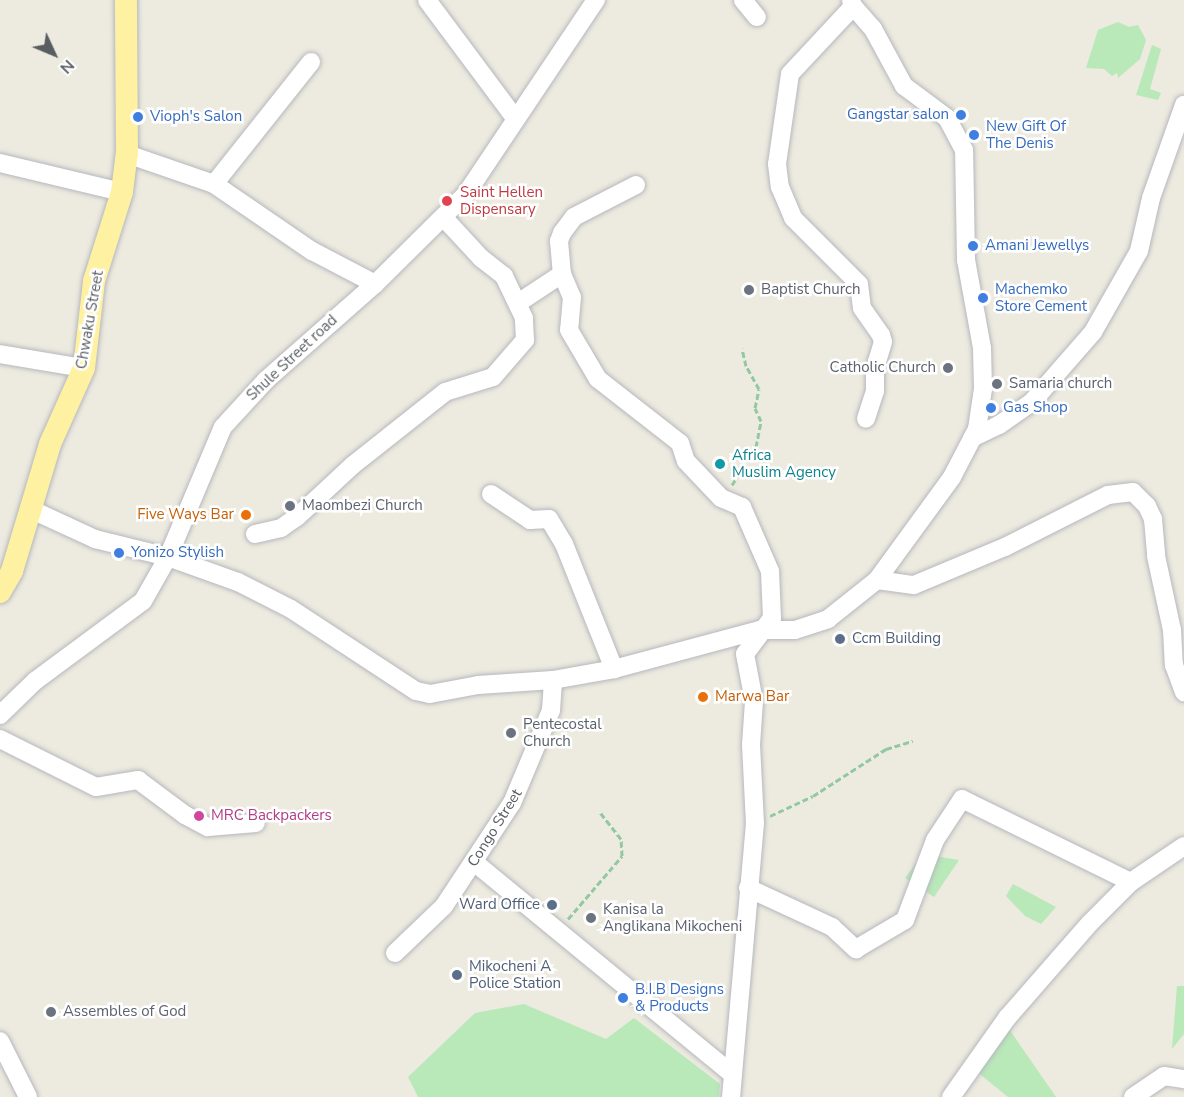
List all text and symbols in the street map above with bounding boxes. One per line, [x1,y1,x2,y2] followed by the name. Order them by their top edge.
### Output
[24,24,84,84] north arrow
[55,55,79,78] text: N
[847,106,949,124] place label: Gangstar salon
[150,108,242,126] place label: Vioph's Salon
[954,108,968,122] marker: Gangstar salon
[131,110,145,124] marker: Vioph's Salon
[986,117,1066,152] place label: New Gift Of The Denis
[967,128,981,142] marker: New Gift Of The Denis
[460,183,543,218] place label: Saint Hellen Dispensary
[438,192,456,210] marker: Saint Hellen Dispensary
[985,237,1089,255] place label: Amani Jewellys
[966,239,980,253] marker: Amani Jewellys
[72,269,108,371] street label: Chwaku Street
[995,280,1087,315] place label: Machemko Store Cement
[761,281,861,299] place label: Baptist Church
[742,283,756,297] marker: Baptist Church
[976,291,990,305] marker: Machemko Store Cement
[243,311,341,405] street label: Shule Street road
[830,359,936,377] place label: Catholic Church
[941,361,955,375] marker: Catholic Church
[1009,375,1112,393] place label: Samaria church
[990,377,1004,391] marker: Samaria church
[1003,399,1068,417] place label: Gas Shop
[984,401,998,415] marker: Gas Shop
[732,446,836,481] place label: Africa Muslim Agency
[713,457,727,471] marker: Africa Muslim Agency
[302,497,423,515] place label: Maombezi Church
[283,499,297,513] marker: Maombezi Church
[137,506,234,524] place label: Five Ways Bar
[239,508,253,522] marker: Five Ways Bar
[131,544,224,562] place label: Yonizo Stylish
[112,546,126,560] marker: Yonizo Stylish
[852,630,941,648] place label: Ccm Building
[833,632,847,646] marker: Ccm Building
[715,688,789,706] place label: Marwa Bar
[696,690,710,704] marker: Marwa Bar
[523,715,602,750] place label: Pentecostal Church
[504,726,518,740] marker: Pentecostal Church
[464,786,526,870] street label: Congo Street
[211,807,332,825] place label: MRC Backpackers
[192,809,206,823] marker: MRC Backpackers
[459,896,540,914] place label: Ward Office
[545,898,559,912] marker: Ward Office
[603,900,742,935] place label: Kanisa la Anglikana Mikocheni
[584,911,598,925] marker: Kanisa la Anglikana Mikocheni
[469,957,561,992] place label: Mikocheni A Police Station
[450,968,464,982] marker: Mikocheni A Police Station
[635,980,724,1015] place label: B.I.B Designs & Products
[616,991,630,1005] marker: B.I.B Designs & Products
[63,1003,186,1021] place label: Assembles of God
[44,1005,58,1019] marker: Assembles of God

